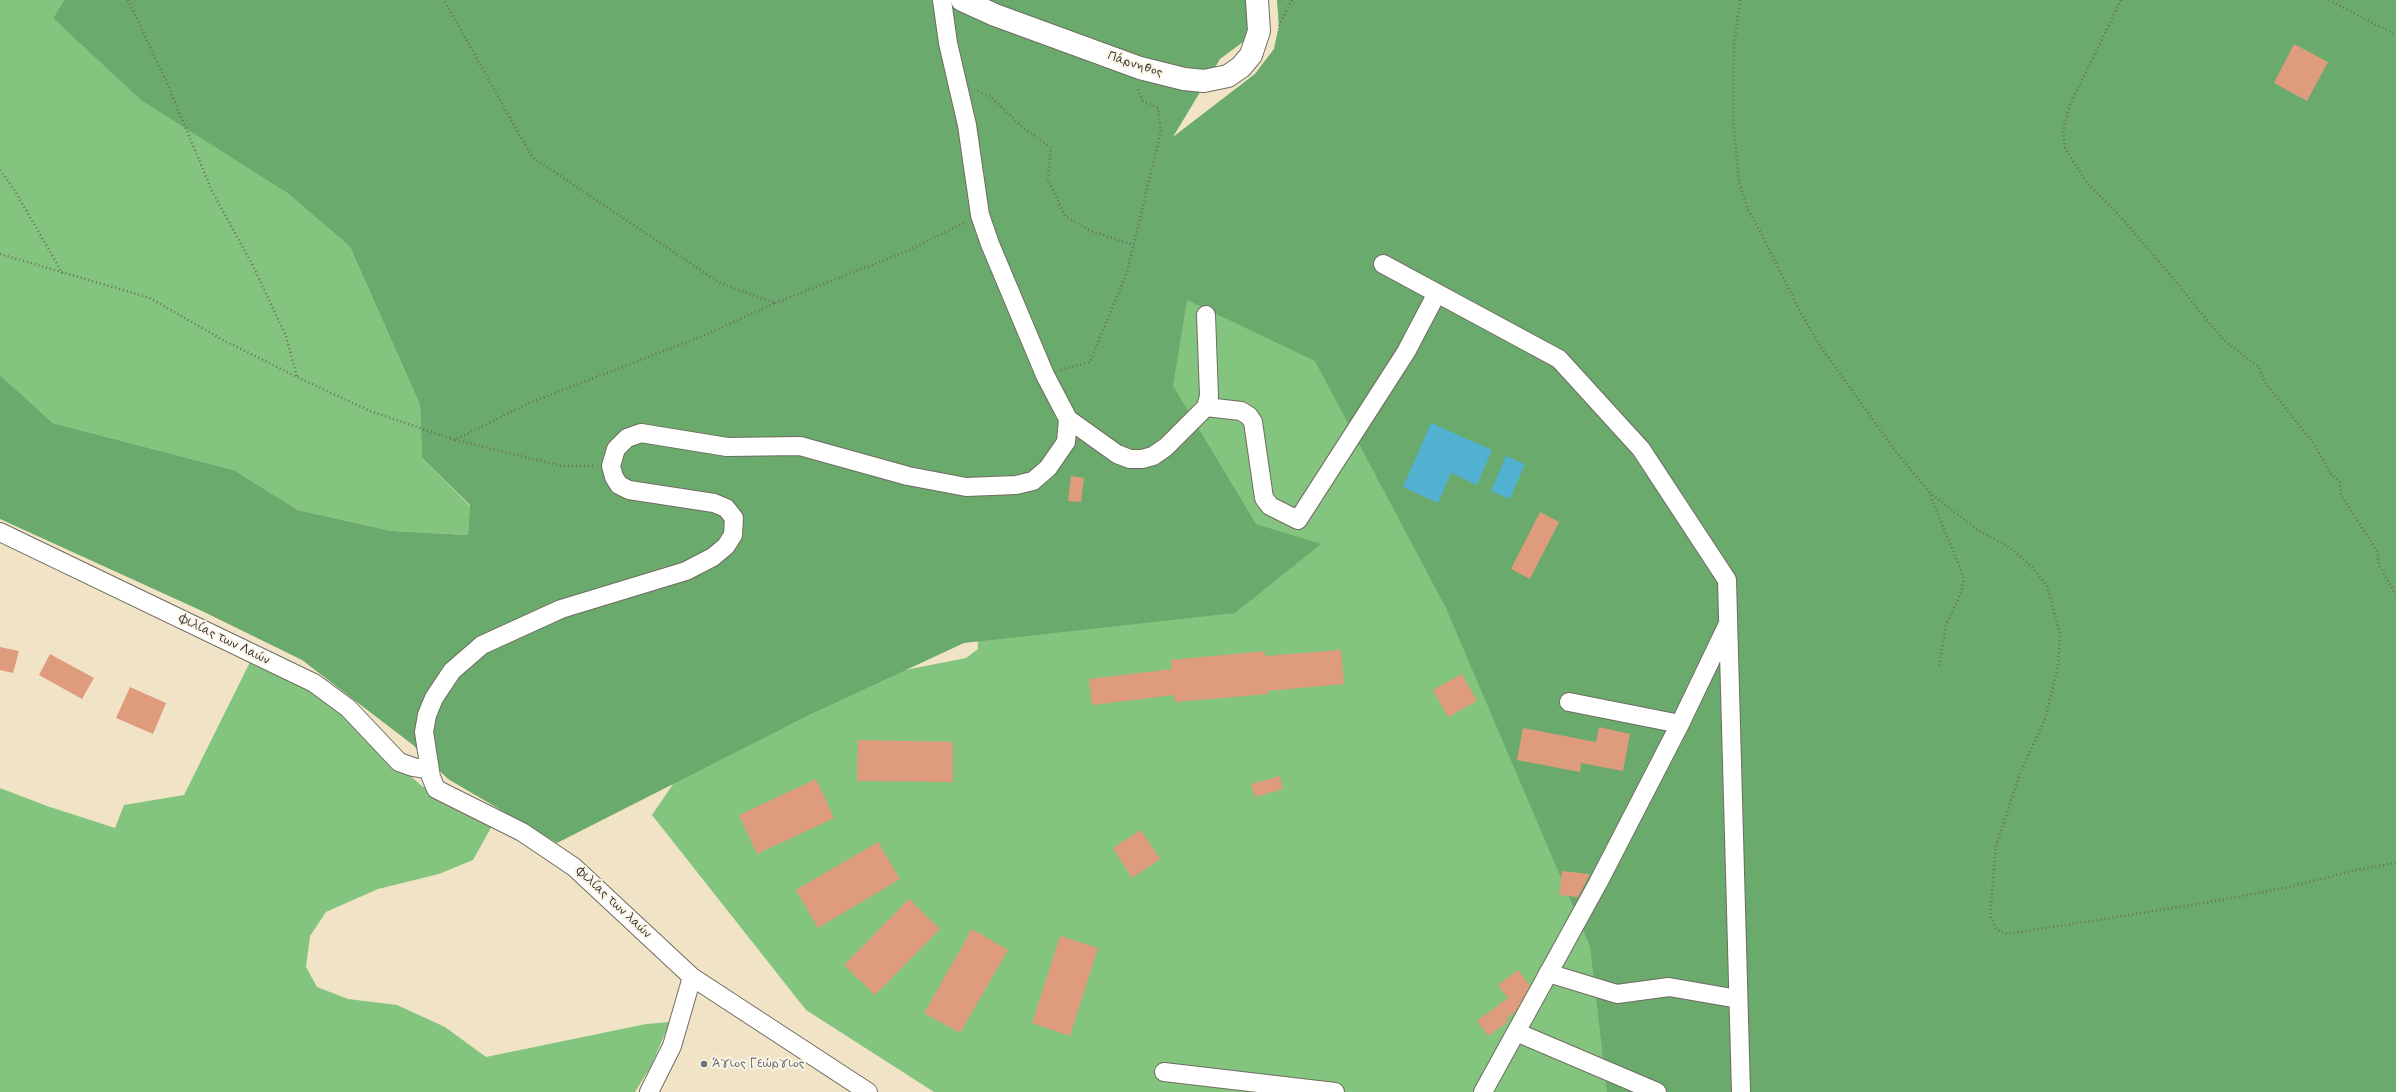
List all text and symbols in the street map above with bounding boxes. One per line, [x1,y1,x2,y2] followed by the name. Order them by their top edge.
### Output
[1105,49,1165,81] street label: Πάρνηθος
[176,611,272,669] street label: Φιλίας των Λαών
[572,864,654,942] street label: Φιλίας των λαών
[712,1056,804,1072] place label: Άγιος Γεώργιος
[699,1059,709,1069] marker: Άγιος Γεώργιος

